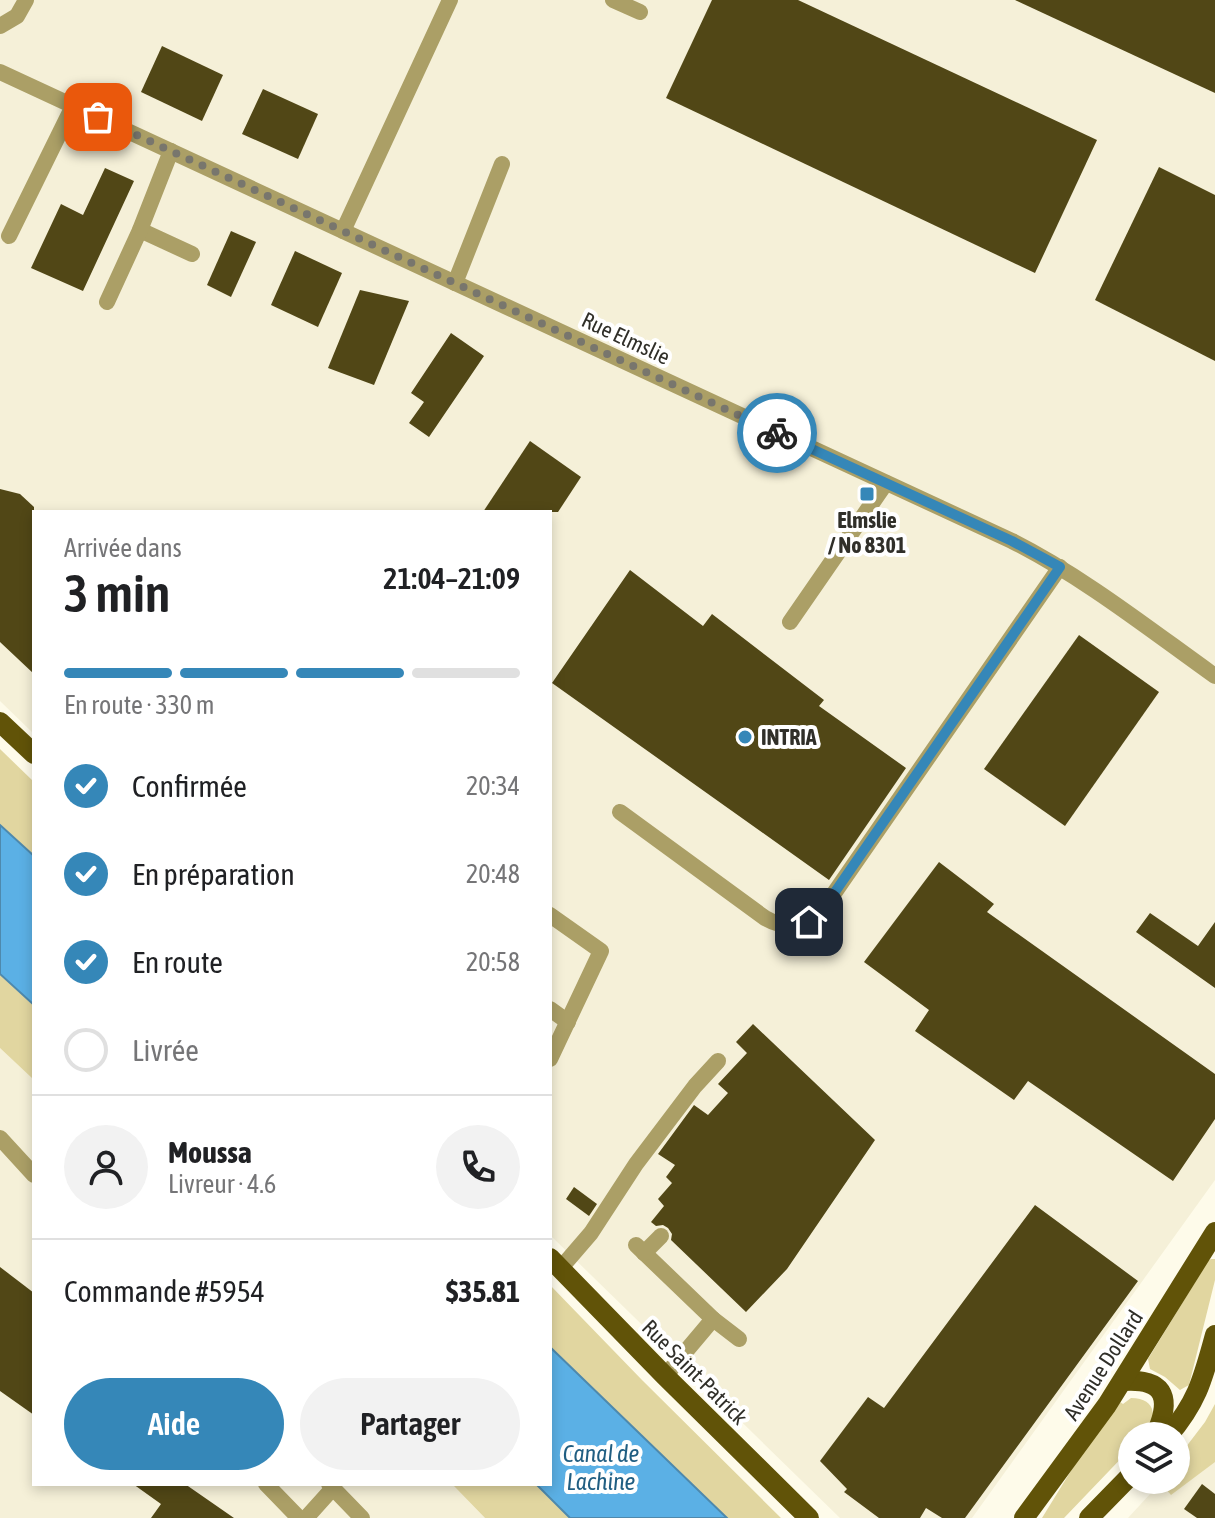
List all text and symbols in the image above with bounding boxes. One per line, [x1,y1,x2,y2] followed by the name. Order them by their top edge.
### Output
[64,83,132,151] pin
[76,95,120,139] icon: bag
[578,306,674,370] street label: Rue Elmslie
[737,393,817,473] courier
[755,411,799,455] icon: bike
[858,485,876,503] marker: Elmslie / No 8301
[828,507,906,558] place label: Elmslie / No 8301
[64,533,182,563] text: Arrivée dans
[383,561,520,595] text: 21:04–21:09
[64,563,170,623] text: 3 min
[64,690,214,720] text: En route · 330 m
[761,724,817,750] place label: INTRIA
[736,728,754,746] marker: INTRIA
[64,764,108,808] icon: check
[132,769,247,803] text: Confirmée
[466,771,520,801] text: 20:34
[64,852,108,896] icon: check
[132,857,295,891] text: En préparation
[466,859,520,889] text: 20:48
[775,888,843,956] pin
[787,900,831,944] icon: home
[64,940,108,984] icon: check
[132,945,223,979] text: En route
[466,947,520,977] text: 20:58
[132,1033,199,1067] text: Livrée
[64,1125,148,1209] button: person
[436,1125,520,1209] button: phone
[168,1135,252,1169] text: Moussa
[168,1169,276,1199] text: Livreur · 4.6
[64,1274,265,1308] text: Commande #5954
[446,1274,520,1308] text: $35.81
[1058,1305,1148,1425] street label: Avenue Dollard
[637,1314,753,1430] street label: Rue Saint-Patrick
[64,1378,284,1470] button: Aide
[300,1378,520,1470] button: Partager
[1118,1422,1190,1494] map controls
[1118,1422,1190,1494] button: layers
[563,1440,639,1495] water label: Canal de Lachine

